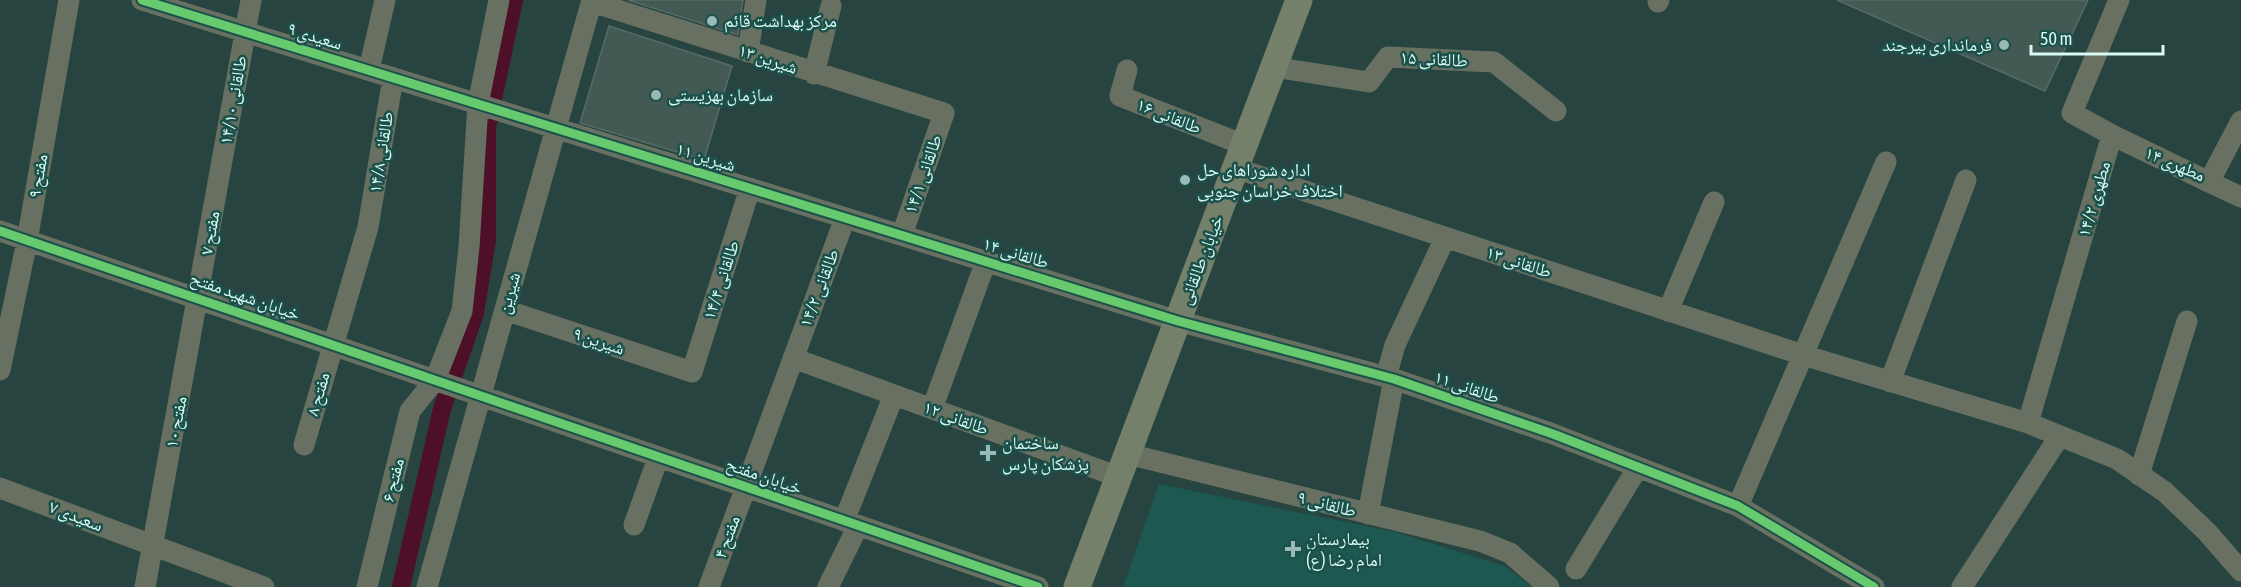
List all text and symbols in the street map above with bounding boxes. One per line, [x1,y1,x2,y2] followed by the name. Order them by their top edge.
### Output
[724,10,837,33] place label: مرکز بهداشت قائم
[705,14,719,28] marker: مرکز بهداشت قائم
[285,17,345,55] street label: سعیدی ۹
[2031,18,2163,56] scale bar
[2040,28,2072,49] text: 50 m
[1882,34,1992,56] place label: فرمانداری بیرجند
[1997,38,2011,52] marker: فرمانداری بیرجند
[736,39,800,79] street label: شیرین ۱۳
[1400,46,1468,72] street label: طالقانی ۱۵
[214,54,252,146] street label: طالقانی ۱۴/۱۰
[668,84,773,106] place label: سازمان بهزیستی
[649,88,663,102] marker: سازمان بهزیستی
[1133,93,1205,139] street label: طالقانی ۱۶
[364,110,398,194] street label: طالقانی ۱۴/۸
[899,132,947,216] street label: طالقانی ۱۴/۱
[674,138,738,176] street label: شیرین ۱۱
[2142,141,2208,187] street label: مطهری ۱۴
[23,152,54,200] street label: مفتح ۹
[1197,159,1343,202] place label: اداره شوراهای حل اختلاف خراسان جنوبی
[2073,159,2115,239] street label: مطهری ۱۴/۲
[1178,173,1192,187] marker: اداره شوراهای حل اختلاف خراسان جنوبی
[195,209,226,257] street label: مفتح ۷
[1174,212,1228,308] street label: خیابان طالقانی
[980,233,1052,273] street label: طالقانی ۱۴
[698,238,744,322] street label: طالقانی ۱۴/۴
[1483,241,1555,283] street label: طالقانی ۱۳
[794,246,844,330] street label: طالقانی ۱۴/۲
[187,267,303,326] street label: خیابان شهید مفتح
[493,270,525,316] street label: شیرین
[570,322,628,360] street label: شیرین ۹
[1431,366,1503,408] street label: طالقانی ۱۱
[301,370,336,419] street label: مفتح ۸
[160,394,193,450] street label: مفتح ۱۰
[920,396,992,440] street label: طالقانی ۱۲
[1002,432,1089,475] place label: ساختمان پزشکان پارس
[979,444,997,462] marker: ساختمان پزشکان پارس
[723,453,805,500] street label: خیابان مفتح
[377,456,410,504] street label: مفتح ۶
[1295,486,1359,522] street label: طالقانی ۹
[46,496,106,536] street label: سعیدی ۷
[709,512,746,562] street label: مفتح ۴
[1306,528,1382,572] place label: بیمارستان امام رضا (ع)
[1284,540,1302,558] marker: بیمارستان امام رضا (ع)

